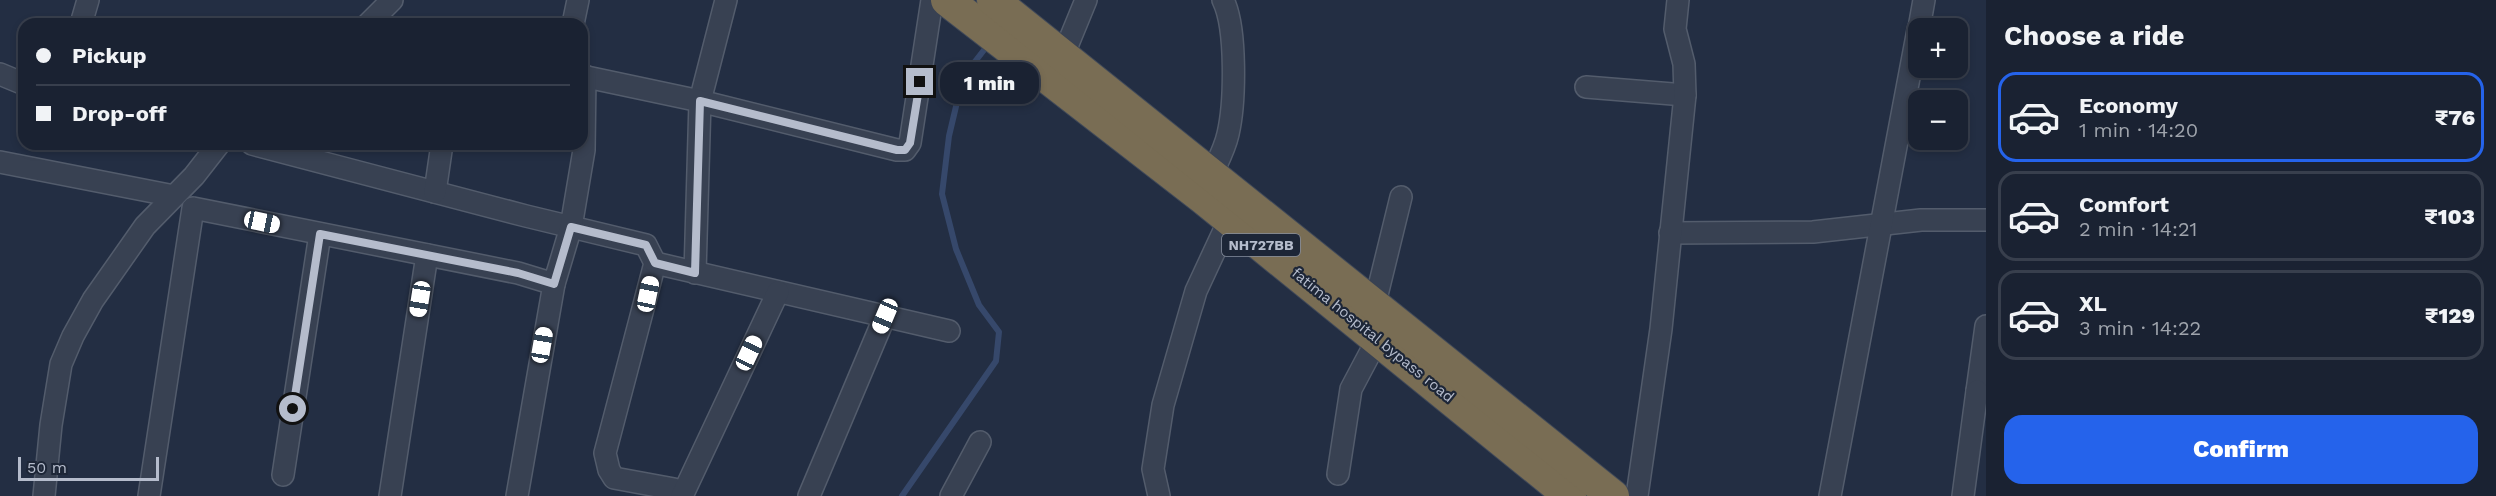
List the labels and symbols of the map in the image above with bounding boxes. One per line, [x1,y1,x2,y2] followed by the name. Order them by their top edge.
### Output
[941,61,1040,103] callout: 1 min
[906,68,933,95] route end
[243,209,281,235] car
[1222,234,1300,256] road number: NH727BB
[1288,264,1458,406] street label: fatima hospital bypass road
[635,275,661,313] car
[408,280,432,318] car
[870,296,900,336] car
[530,326,554,364] car
[733,333,765,373] car
[279,395,306,422] route start
[18,454,159,482] scale bar

